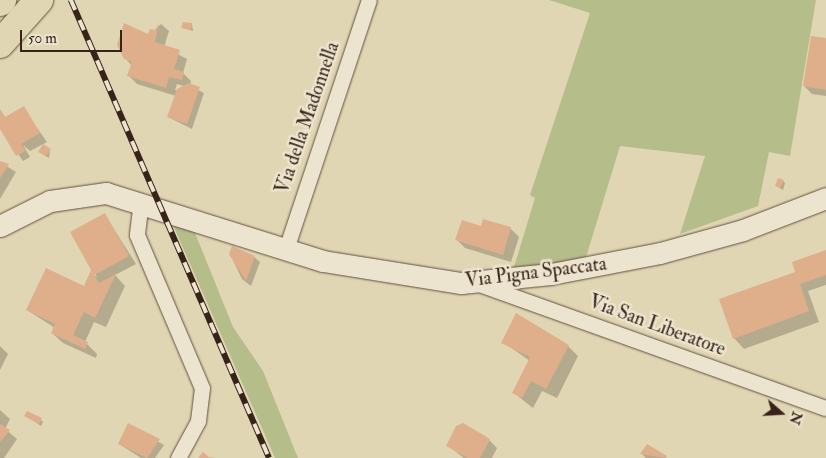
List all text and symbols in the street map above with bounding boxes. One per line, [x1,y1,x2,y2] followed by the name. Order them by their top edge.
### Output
[22,20,125,52] scale bar
[28,29,57,48] text: 50 m
[271,39,345,197] street label: Via della Madonnella
[464,253,608,293] street label: Via Pigna Spaccata
[586,291,728,361] street label: Via San Liberatore
[756,388,806,438] north arrow
[786,409,806,427] text: N

